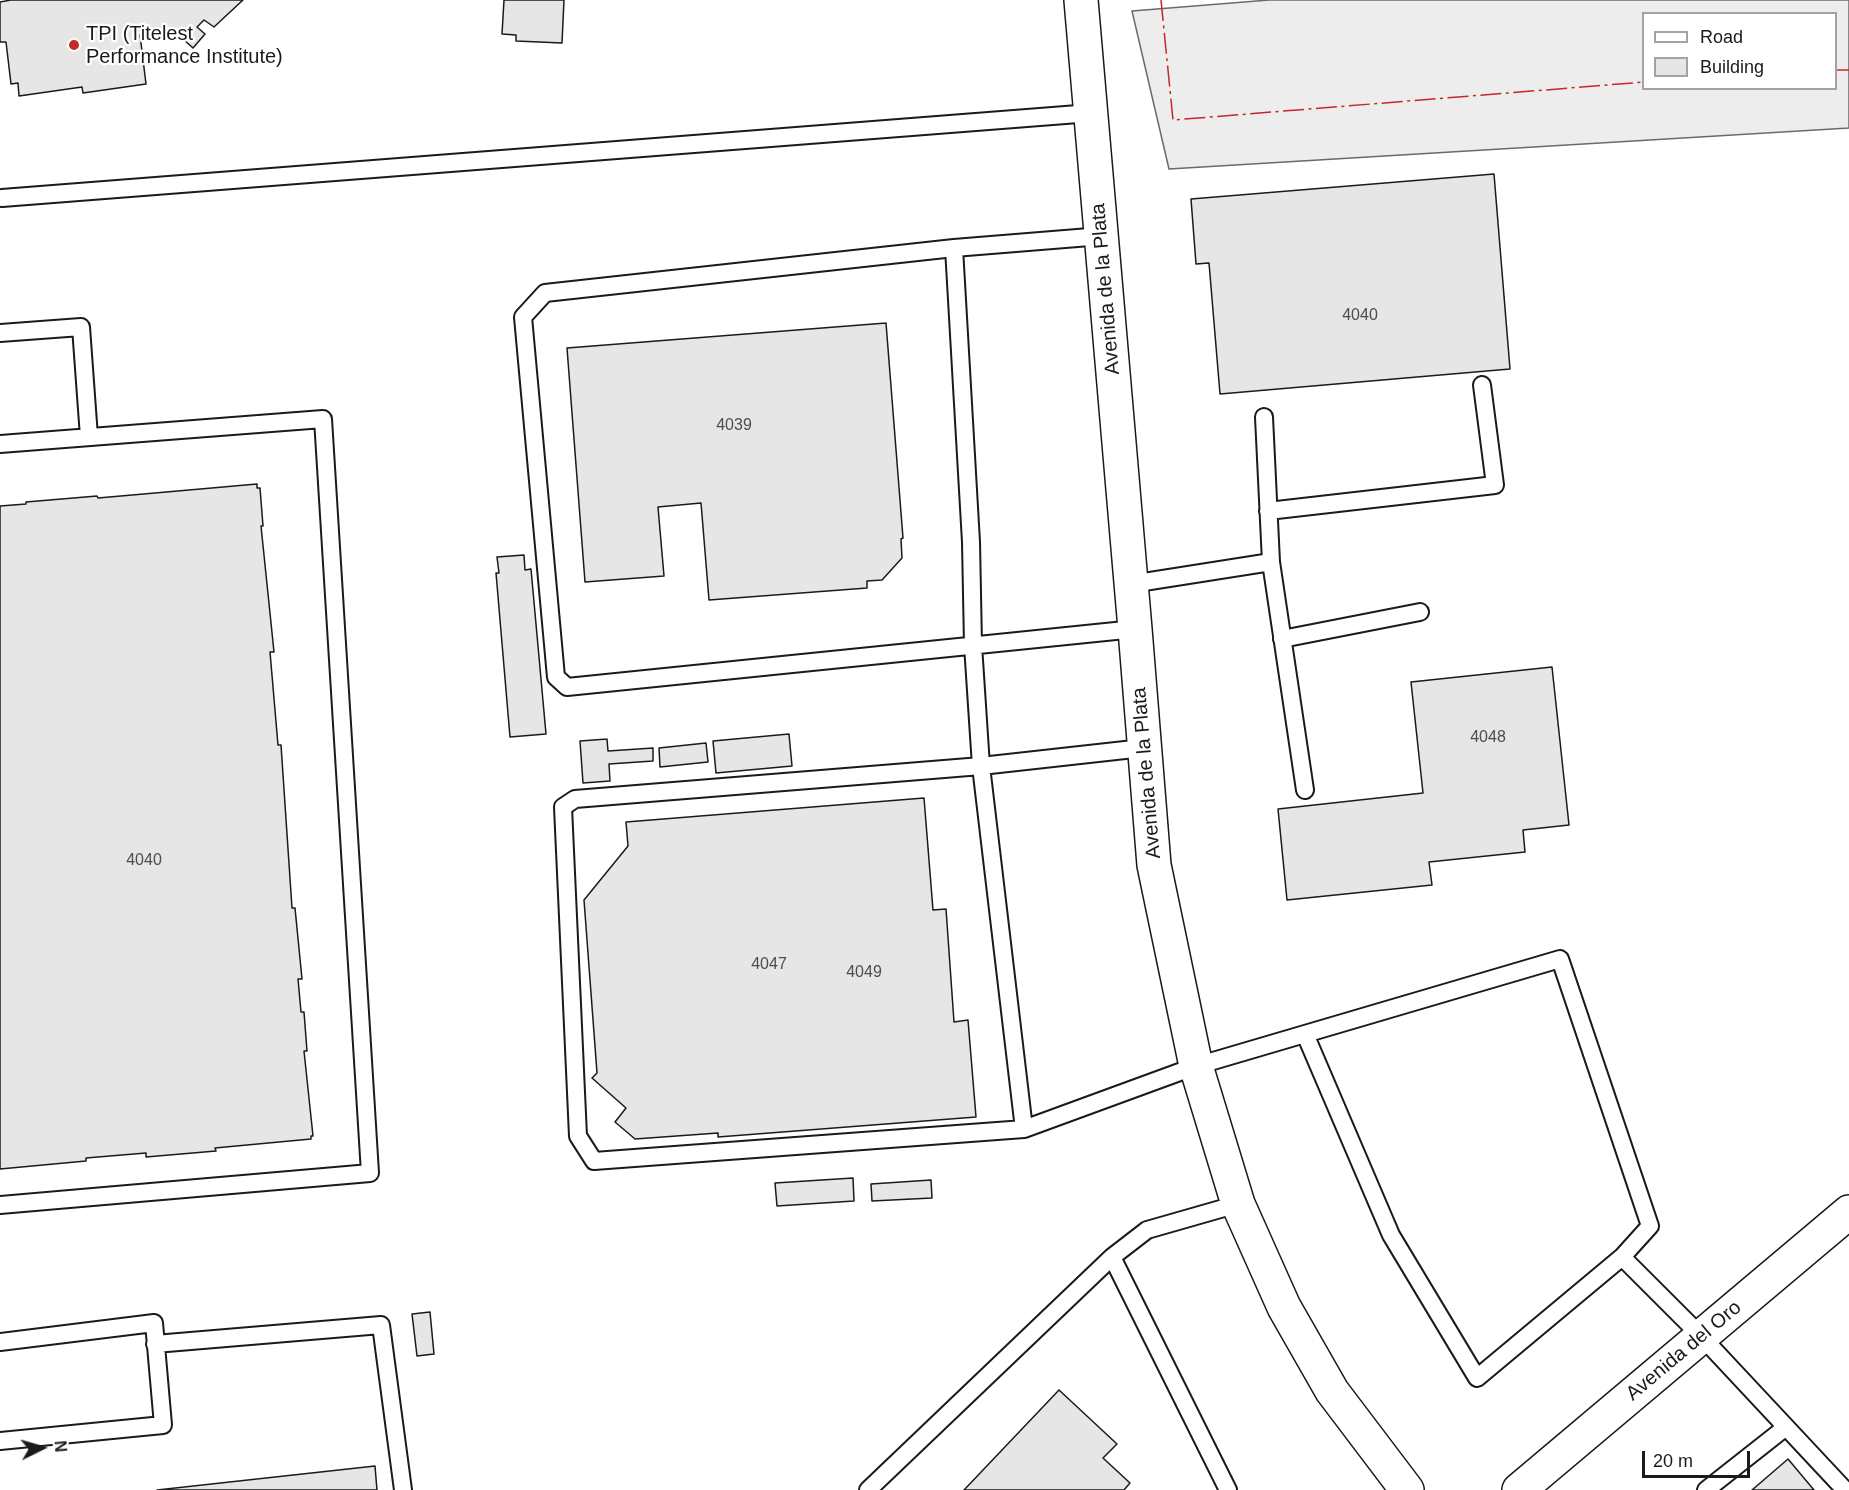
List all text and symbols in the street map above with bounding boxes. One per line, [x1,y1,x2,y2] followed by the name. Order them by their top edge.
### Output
[1642,12,1837,90] legend
[86,22,283,69] place label: TPI (Titelest Performance Institute)
[1700,27,1743,47] text: Road
[67,38,81,52] marker: TPI (Titelest Performance Institute)
[1700,57,1764,77] text: Building
[1087,202,1125,376] street label: Avenida de la Plata
[1342,306,1378,326] house number: 4040
[716,416,752,436] house number: 4039
[1128,686,1166,860] street label: Avenida de la Plata
[1470,728,1506,748] house number: 4048
[126,851,162,871] house number: 4040
[751,955,787,975] house number: 4047
[846,963,882,983] house number: 4049
[1621,1296,1747,1406] street label: Avenida del Oro
[12,1418,72,1478] north arrow
[1645,1439,1753,1477] scale bar
[51,1440,69,1453] text: N
[1653,1451,1693,1471] text: 20 m

